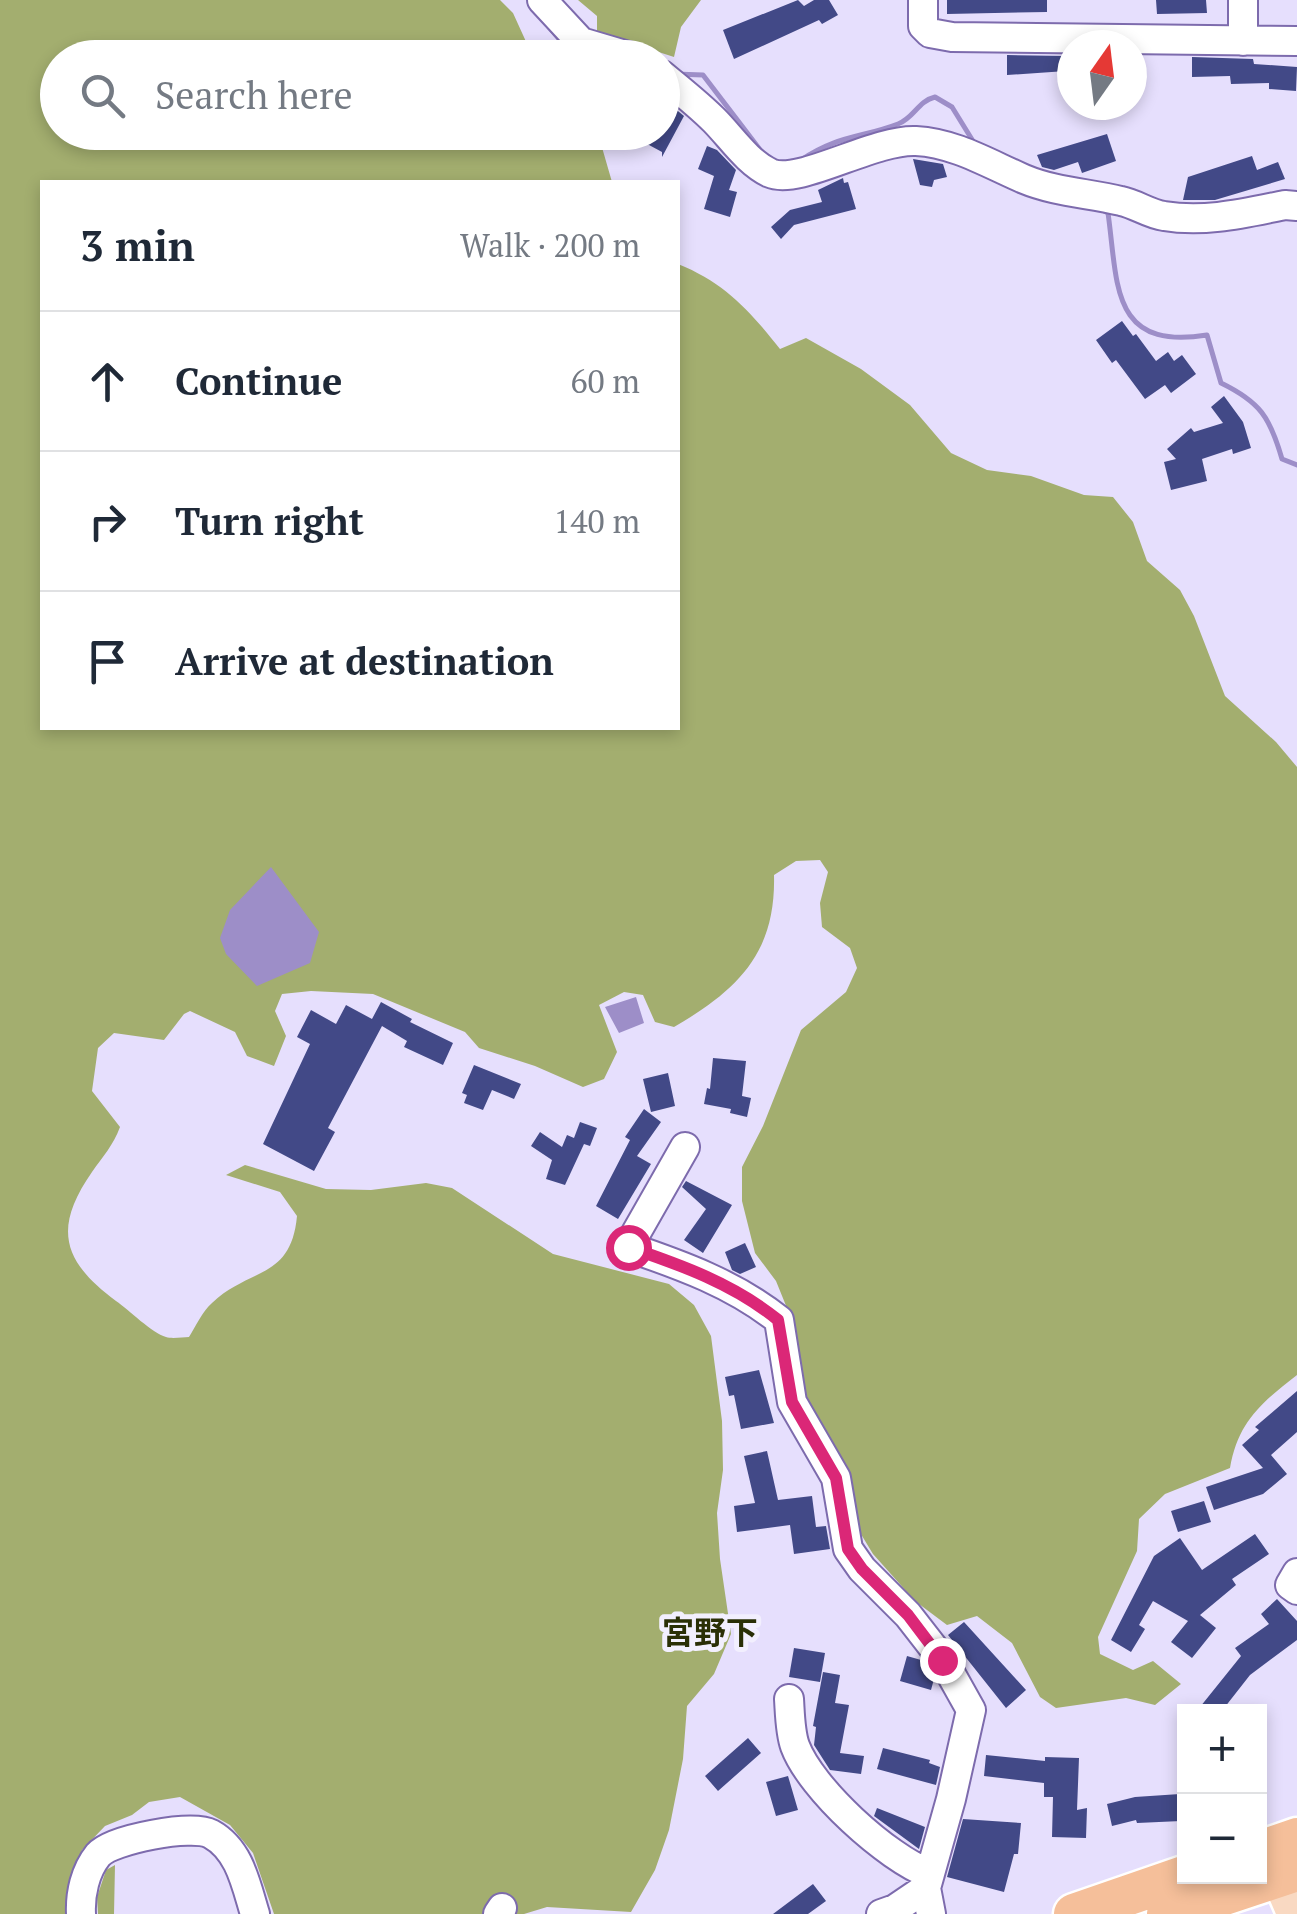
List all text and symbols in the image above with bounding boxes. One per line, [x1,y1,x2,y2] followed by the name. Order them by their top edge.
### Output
[1057,30,1147,120] north arrow
[40,40,680,150] search box
[75,68,130,123] icon: search
[155,70,353,120] text: Search here
[80,217,195,273] text: 3 min
[460,224,640,266] text: Walk · 200 m
[80,354,135,409] icon: ahead
[175,356,342,406] text: Continue
[570,360,640,402] text: 60 m
[80,494,135,549] icon: right
[175,496,364,546] text: Turn right
[553,500,640,542] text: 140 m
[80,634,135,689] icon: arrive
[175,636,554,686] text: Arrive at destination
[606,1225,652,1271] route start
[662,1611,758,1653] district label: 宮野下
[920,1638,966,1684] route end
[1177,1704,1267,1884] map controls
[1177,1704,1267,1794] button: +
[1177,1794,1267,1884] button: −

